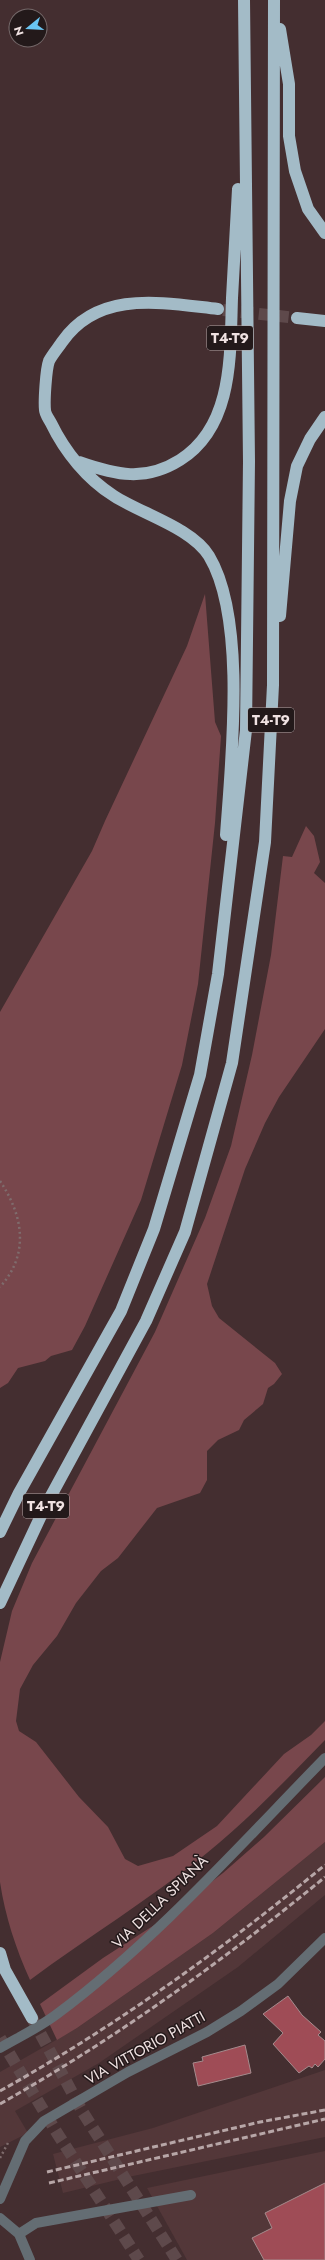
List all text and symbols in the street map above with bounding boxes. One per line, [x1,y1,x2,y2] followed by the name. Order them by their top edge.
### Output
[8,8,48,48] north arrow
[10,24,27,38] text: N
[207,326,253,350] road number: T4-T9
[248,708,294,732] road number: T4-T9
[23,1494,69,1518] road number: T4-T9
[107,1850,213,1954] street label: VIA DELLA SPIANÀ
[81,2006,209,2090] street label: VIA VITTORIO PIATTI

